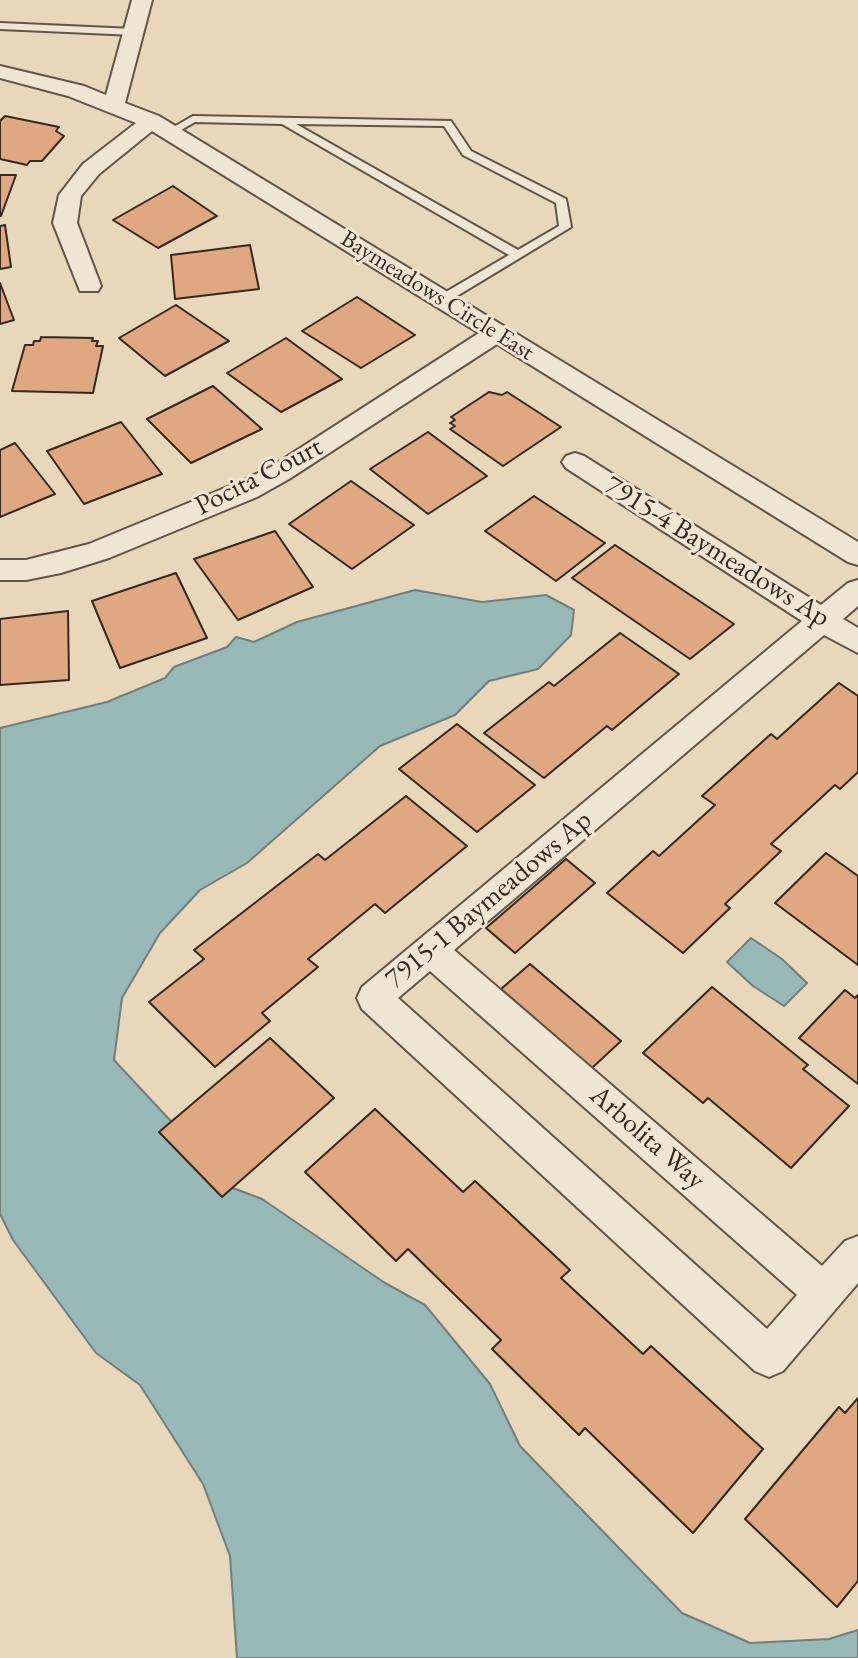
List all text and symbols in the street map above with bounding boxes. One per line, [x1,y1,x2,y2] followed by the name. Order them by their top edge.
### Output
[335,225,539,367] street label: Baymeadows Circle East
[190,431,328,523] street label: Pocita Court
[598,469,836,635] street label: 7915-4 Baymeadows Ap
[379,804,599,996] street label: 7915-1 Baymeadows Ap
[582,1079,712,1197] street label: Arbolita Way

